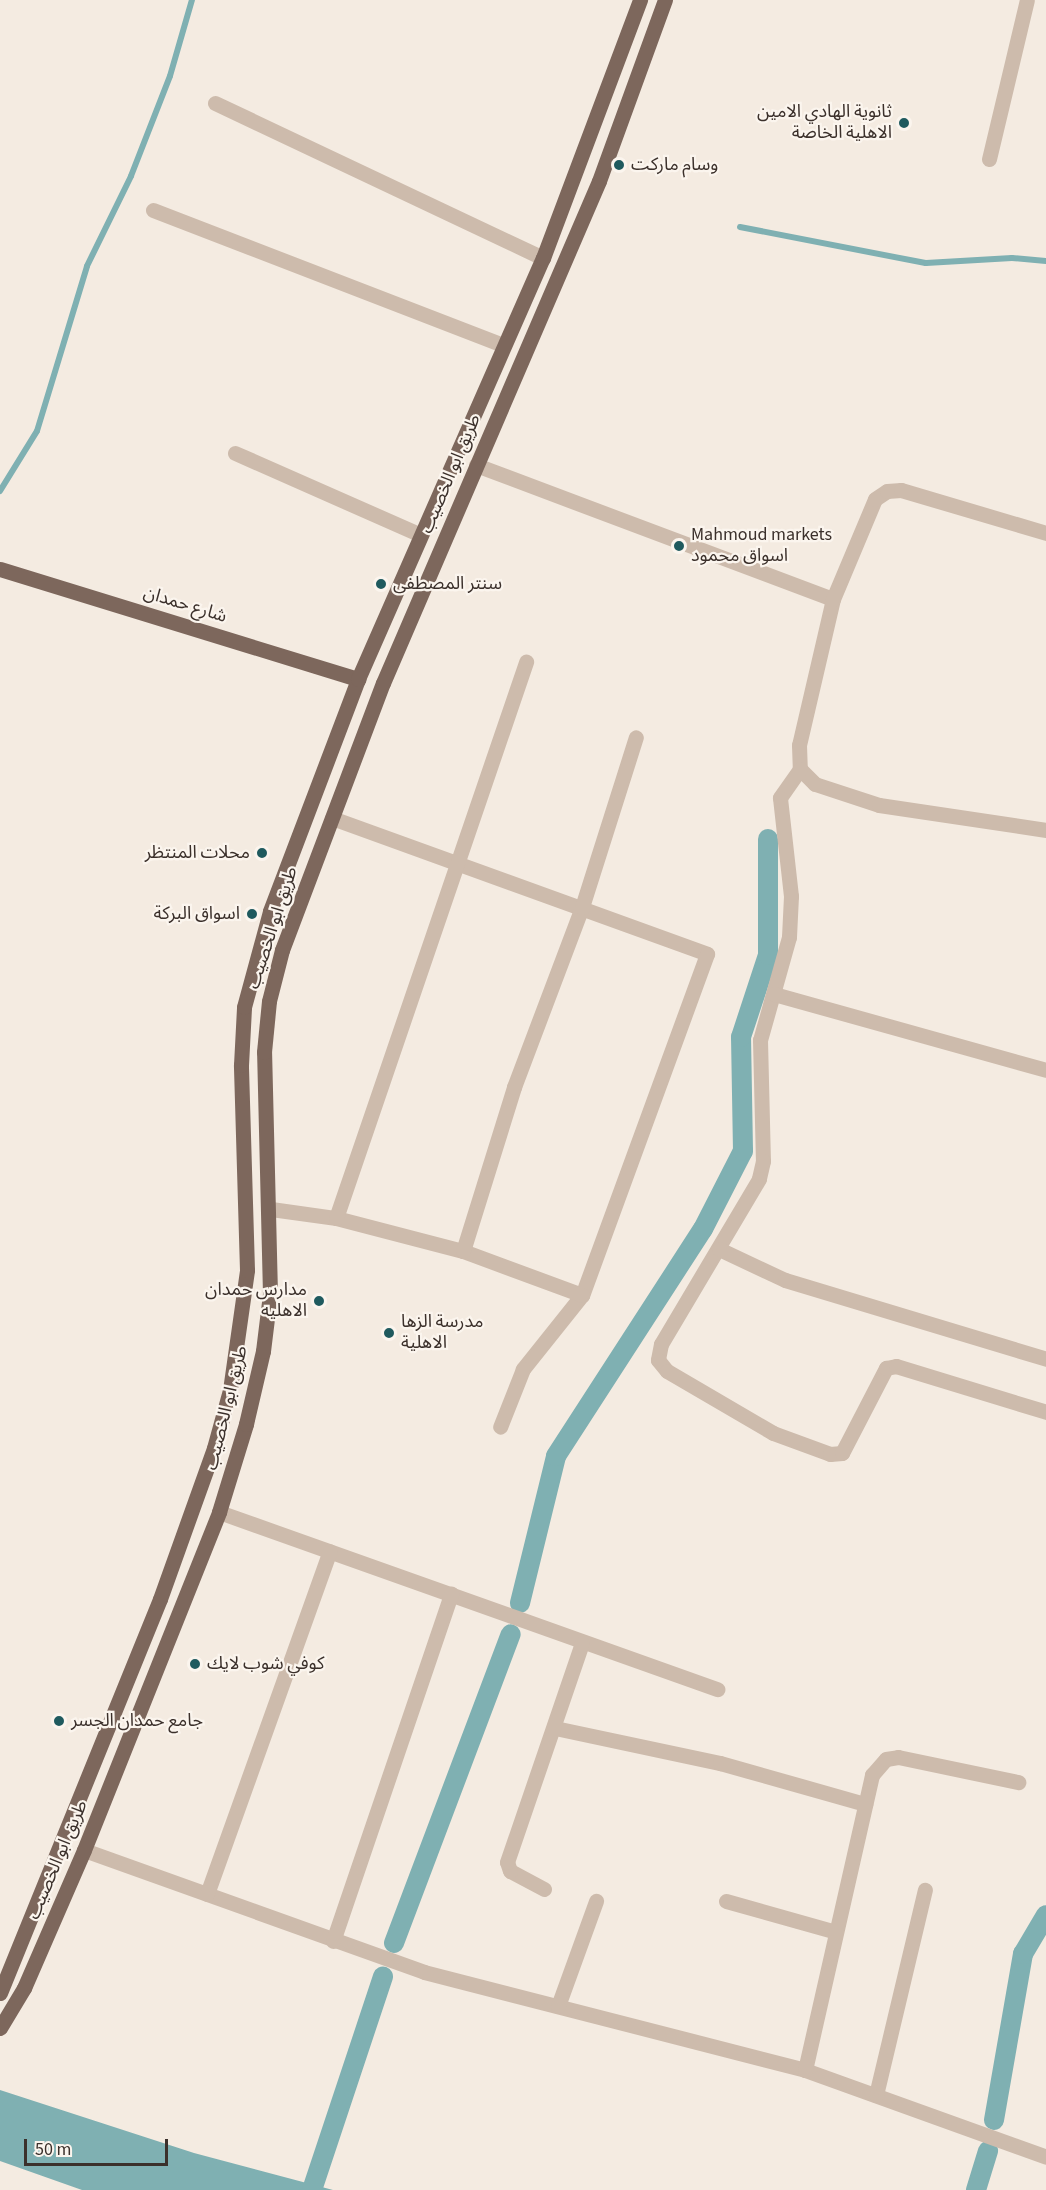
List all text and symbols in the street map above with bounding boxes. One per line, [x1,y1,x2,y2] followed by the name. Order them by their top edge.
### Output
[757,102,892,144] place label: ثانوية الهادي الامين الاهلية الخاصة
[897,116,911,130] marker: ثانوية الهادي الامين الاهلية الخاصة
[631,154,718,176] place label: وسام ماركت
[612,158,626,172] marker: وسام ماركت
[416,411,486,537] street label: طريق ابو الخصيب
[691,525,832,568] place label: Mahmoud markets اسواق محمود
[672,539,686,553] marker: Mahmoud markets اسواق محمود
[393,573,502,595] place label: سنتر المصطفى
[374,577,388,591] marker: سنتر المصطفى
[141,582,229,628] street label: شارع حمدان
[145,842,250,864] place label: محلات المنتظر
[255,846,269,860] marker: محلات المنتظر
[243,864,303,992] street label: طريق ابو الخصيب
[154,903,240,925] place label: اسواق البركة
[245,907,259,921] marker: اسواق البركة
[205,1280,307,1322] place label: مدارس حمدان الاهليه
[312,1294,326,1308] marker: مدارس حمدان الاهليه
[401,1312,483,1354] place label: مدرسة الزها الاهلية
[382,1326,396,1340] marker: مدرسة الزها الاهلية
[201,1344,253,1472] street label: طريق ابو الخصيب
[207,1653,324,1675] place label: كوفي شوب لايك
[188,1657,202,1671] marker: كوفي شوب لايك
[71,1710,203,1732] place label: جامع حمدان الجسر
[52,1714,66,1728] marker: جامع حمدان الجسر
[23,1797,93,1923] street label: طريق ابو الخصيب
[27,2127,171,2165] scale bar
[35,2137,71,2162] text: 50 m

